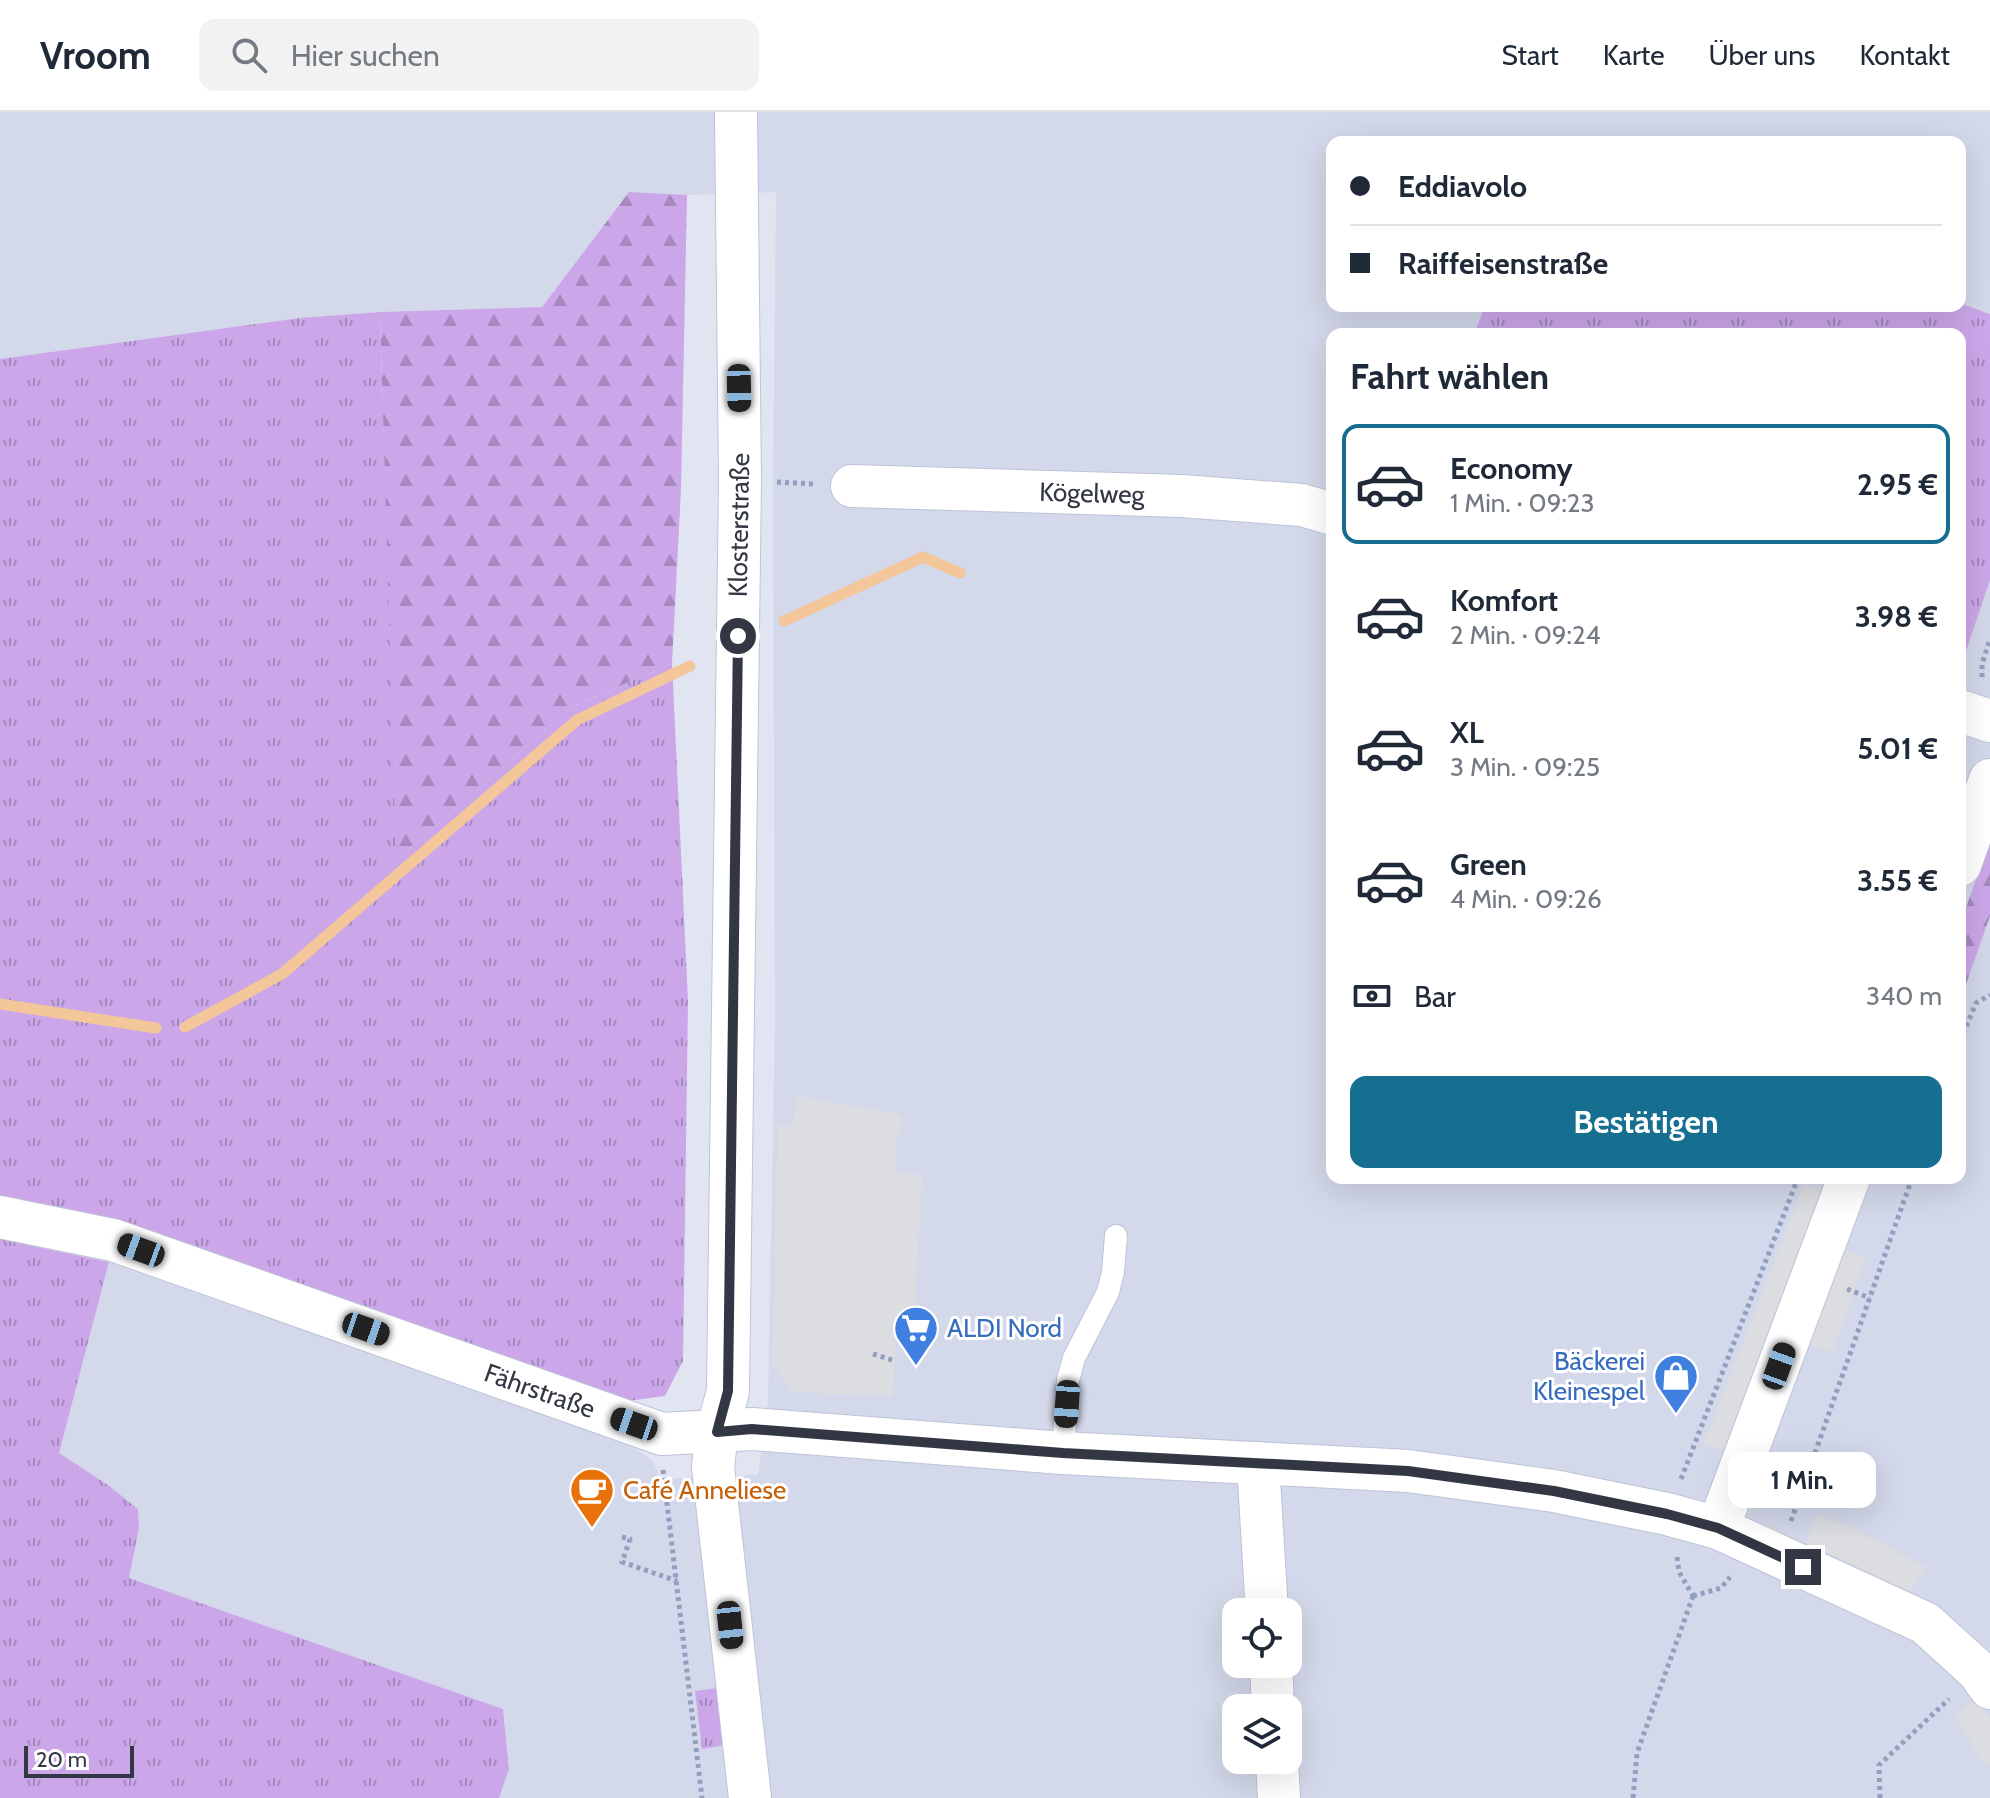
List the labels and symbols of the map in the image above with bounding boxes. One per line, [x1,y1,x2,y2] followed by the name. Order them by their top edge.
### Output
[727,364,751,412] car
[722,453,756,597] street label: Klosterstraße
[1039,476,1146,511] street label: Kögelweg
[720,618,756,654] route start
[114,1231,168,1269] car
[892,1304,940,1367] supermarket icon: ALDI Nord
[339,1310,393,1348] car
[947,1312,1062,1344] place label: ALDI Nord
[1760,1339,1798,1393] car
[1533,1345,1645,1407] place label: Bäckerei Kleinespel
[1652,1352,1700,1415] shop icon: Bäckerei Kleinespel
[480,1357,599,1425] street label: Fährstraße
[1053,1379,1081,1429] car
[607,1405,661,1443] car
[1729,1451,1877,1507] callout: 1 Min.
[568,1466,616,1529] cafe icon: Café Anneliese
[623,1474,786,1506] place label: Café Anneliese
[1785,1549,1821,1585] route end
[716,1600,744,1650] car
[24,1742,134,1778] scale bar

